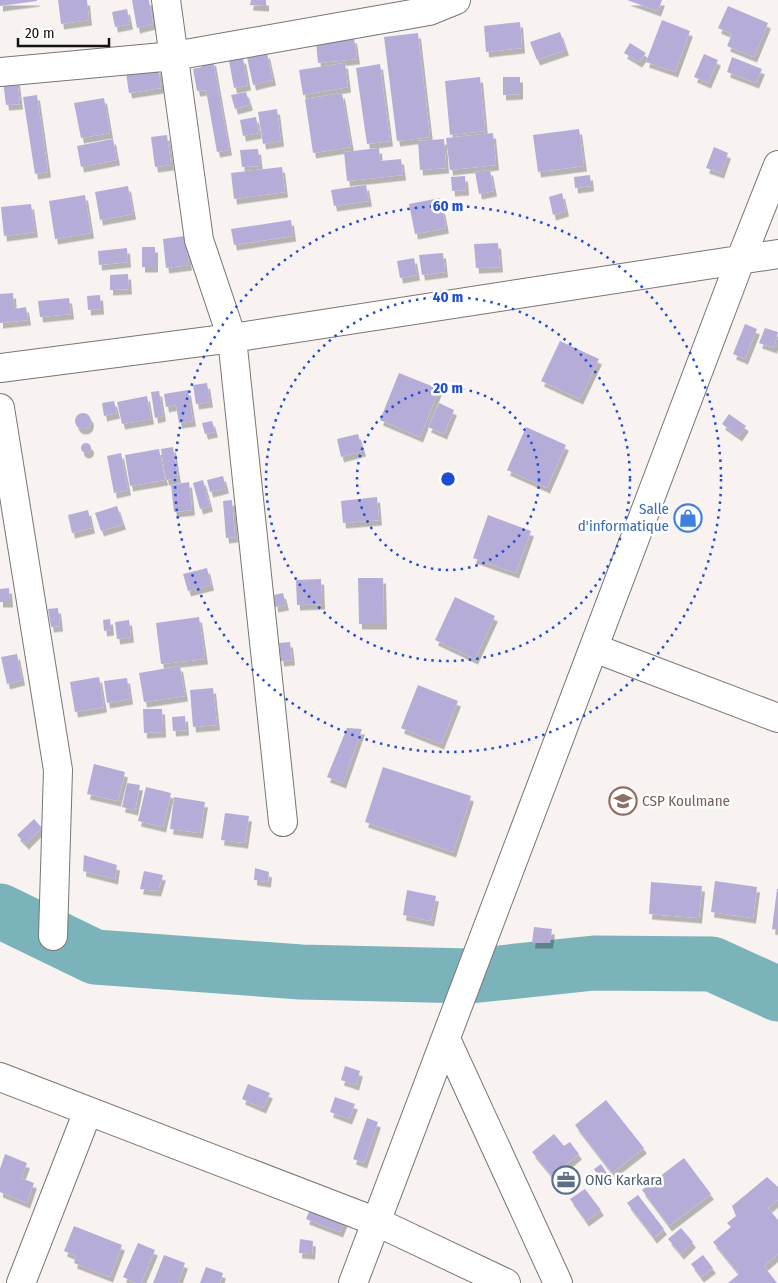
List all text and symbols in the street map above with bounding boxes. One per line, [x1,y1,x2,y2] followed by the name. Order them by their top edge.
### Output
[18,15,109,47] scale bar
[25,24,55,42] text: 20 m
[433,197,463,215] text: 60 m
[433,288,463,306] text: 40 m
[432,379,463,397] text: 20 m
[439,470,457,488] centre of rings
[578,500,669,535] place label: Salle d'informatique
[673,503,703,533] shop icon: Salle d'informatique
[608,786,638,816] school or university icon: CSP Koulmane
[642,792,730,810] place label: CSP Koulmane
[551,1165,581,1195] office icon: ONG Karkara
[585,1171,662,1189] place label: ONG Karkara

